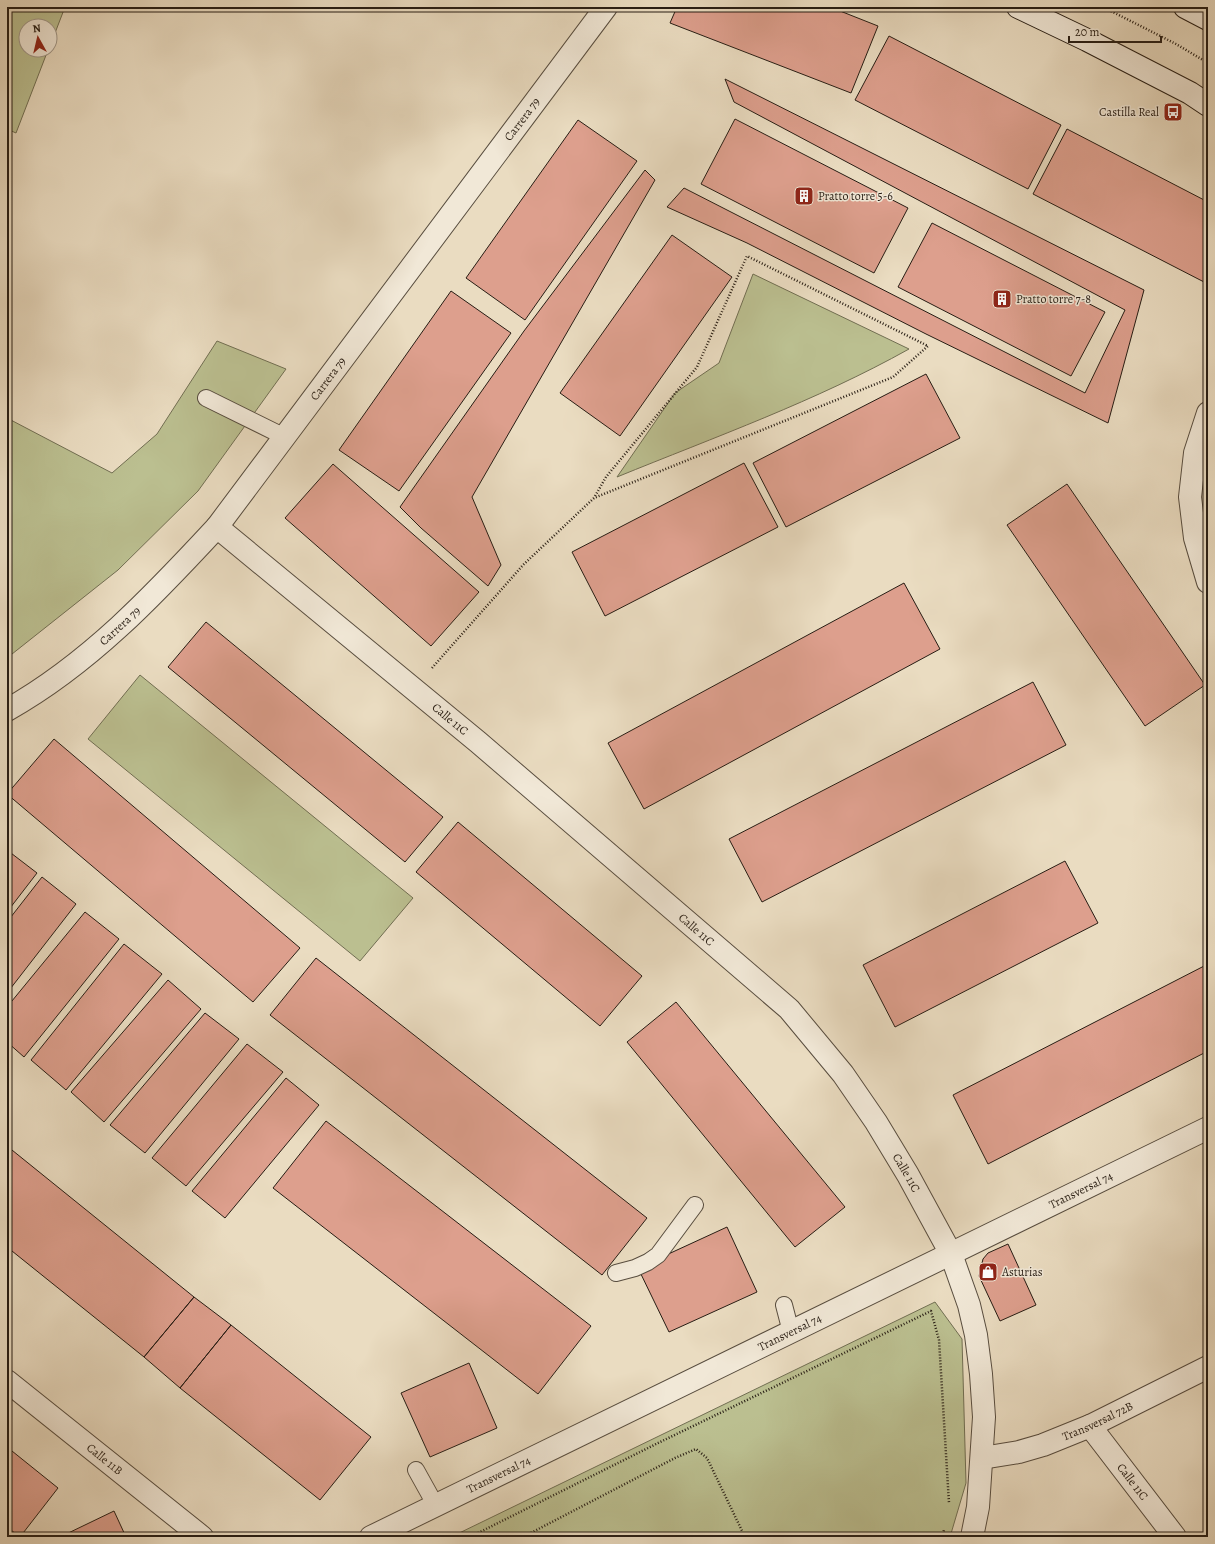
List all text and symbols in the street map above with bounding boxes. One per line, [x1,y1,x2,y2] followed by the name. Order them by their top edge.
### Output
[18,18,58,58] north arrow
[1069,18,1161,44] scale bar
[32,21,42,37] text: N
[1075,24,1099,40] text: 20 m
[501,94,544,144] street label: Carrera 79
[1162,101,1184,123] bus stop icon: Castilla Real
[1099,104,1159,120] place label: Castilla Real
[793,185,815,207] building icon: Pratto torre 5-6
[818,188,893,204] place label: Pratto torre 5-6
[991,288,1013,310] building icon: Pratto torre 7-8
[1016,291,1091,307] place label: Pratto torre 7-8
[306,354,350,404] street label: Carrera 79
[96,603,144,649] street label: Carrera 79
[429,699,472,739] street label: Calle 11C
[675,910,718,949] street label: Calle 11C
[889,1150,924,1195] street label: Calle 11C
[1046,1168,1116,1213] street label: Transversal 74
[977,1261,999,1283] shop icon: Asturias
[1001,1264,1043,1280] place label: Asturias
[755,1310,825,1355] street label: Transversal 74
[1060,1398,1136,1444] street label: Transversal 72B
[83,1440,126,1479] street label: Calle 11B
[464,1452,534,1497] street label: Transversal 74
[1113,1460,1152,1503] street label: Calle 11C

